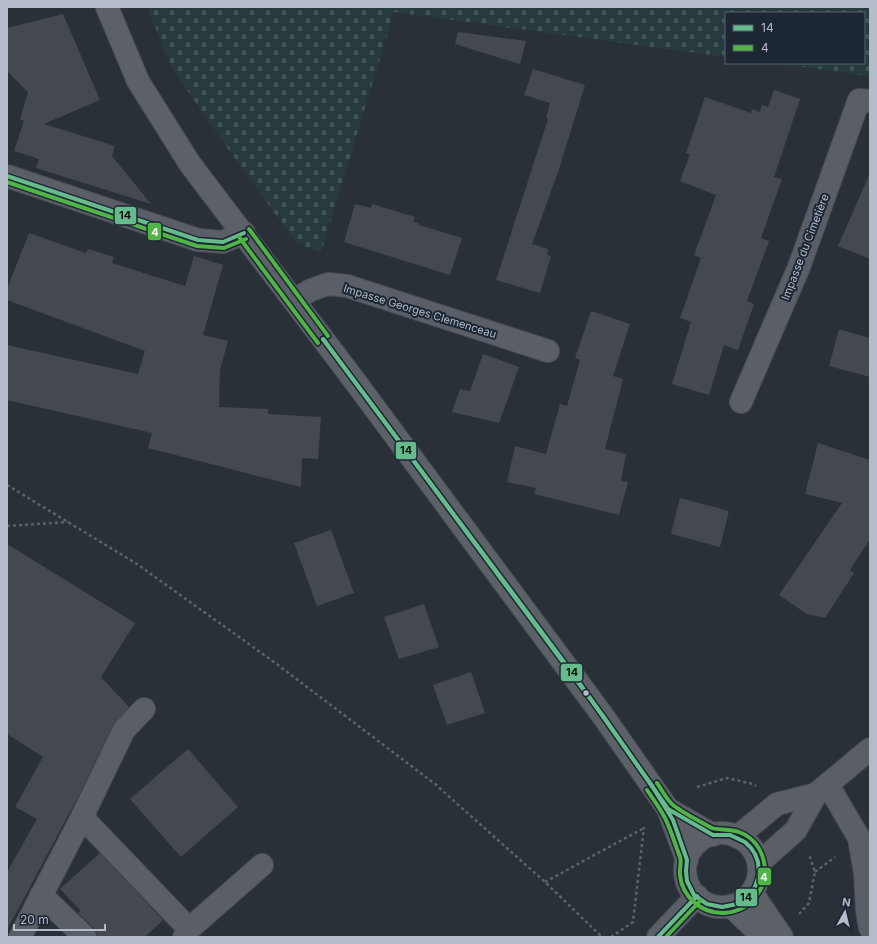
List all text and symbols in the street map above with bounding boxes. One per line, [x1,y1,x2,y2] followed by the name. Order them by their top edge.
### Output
[725,12,865,64] legend
[761,20,774,35] text: 14
[761,40,769,55] text: 4
[778,192,832,302] street label: Impasse du Cimetière
[114,206,137,225] line badge: 14
[119,208,131,222] text: 14
[147,222,162,241] line badge: 4
[151,225,159,239] text: 4
[342,281,498,341] street label: Impasse Georges Clemenceau
[395,441,417,460] line badge: 14
[400,443,412,457] text: 14
[560,663,583,682] line badge: 14
[566,665,578,679] text: 14
[581,688,591,698] unlabelled marker
[757,867,772,886] line badge: 4
[760,870,768,884] text: 4
[735,888,758,907] line badge: 14
[740,890,752,904] text: 14
[825,892,865,932] north arrow
[841,895,852,910] text: N
[14,906,105,932] scale bar
[20,912,49,927] text: 20 m

